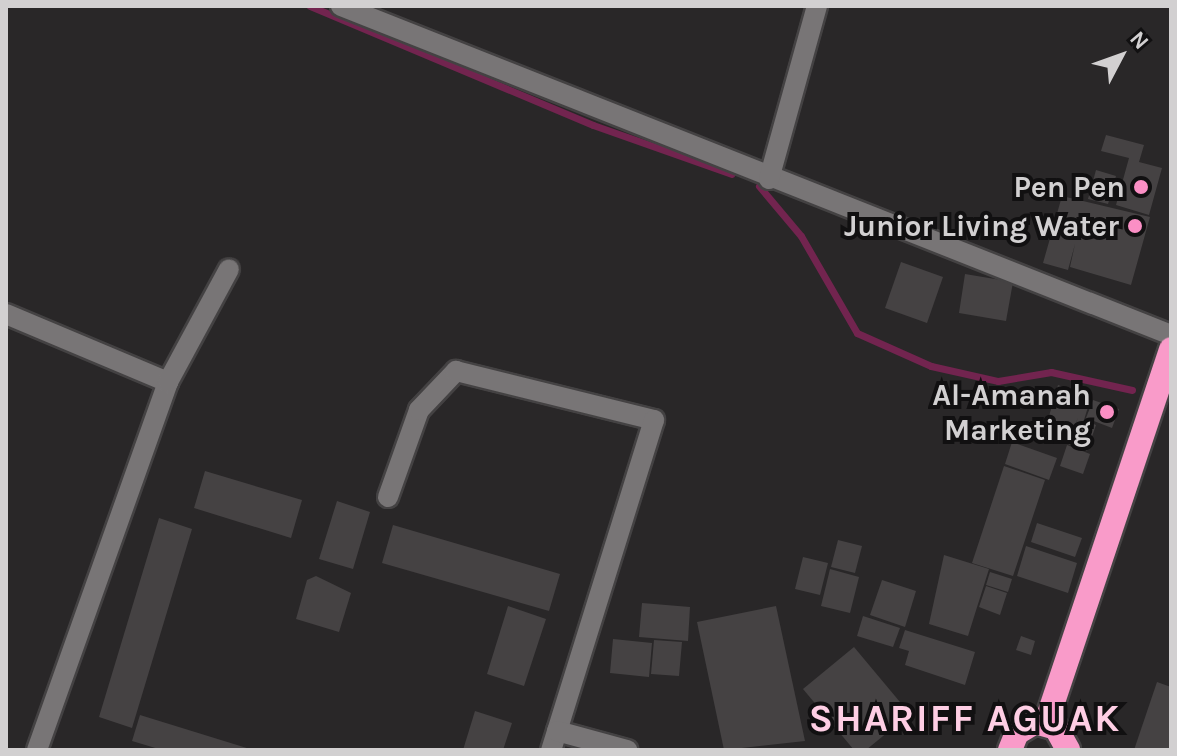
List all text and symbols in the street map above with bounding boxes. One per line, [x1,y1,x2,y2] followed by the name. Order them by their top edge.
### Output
[1081,16,1161,96] north arrow
[1124,26,1154,55] text: N
[1013,169,1125,205] place label: Pen Pen
[1132,178,1150,196] marker: Pen Pen
[844,208,1119,244] place label: Junior Living Water
[1126,217,1144,235] marker: Junior Living Water
[932,377,1091,448] place label: Al-Amanah Marketing
[1098,403,1116,421] marker: Al-Amanah Marketing
[809,696,1121,742] district label: SHARIFF AGUAK

